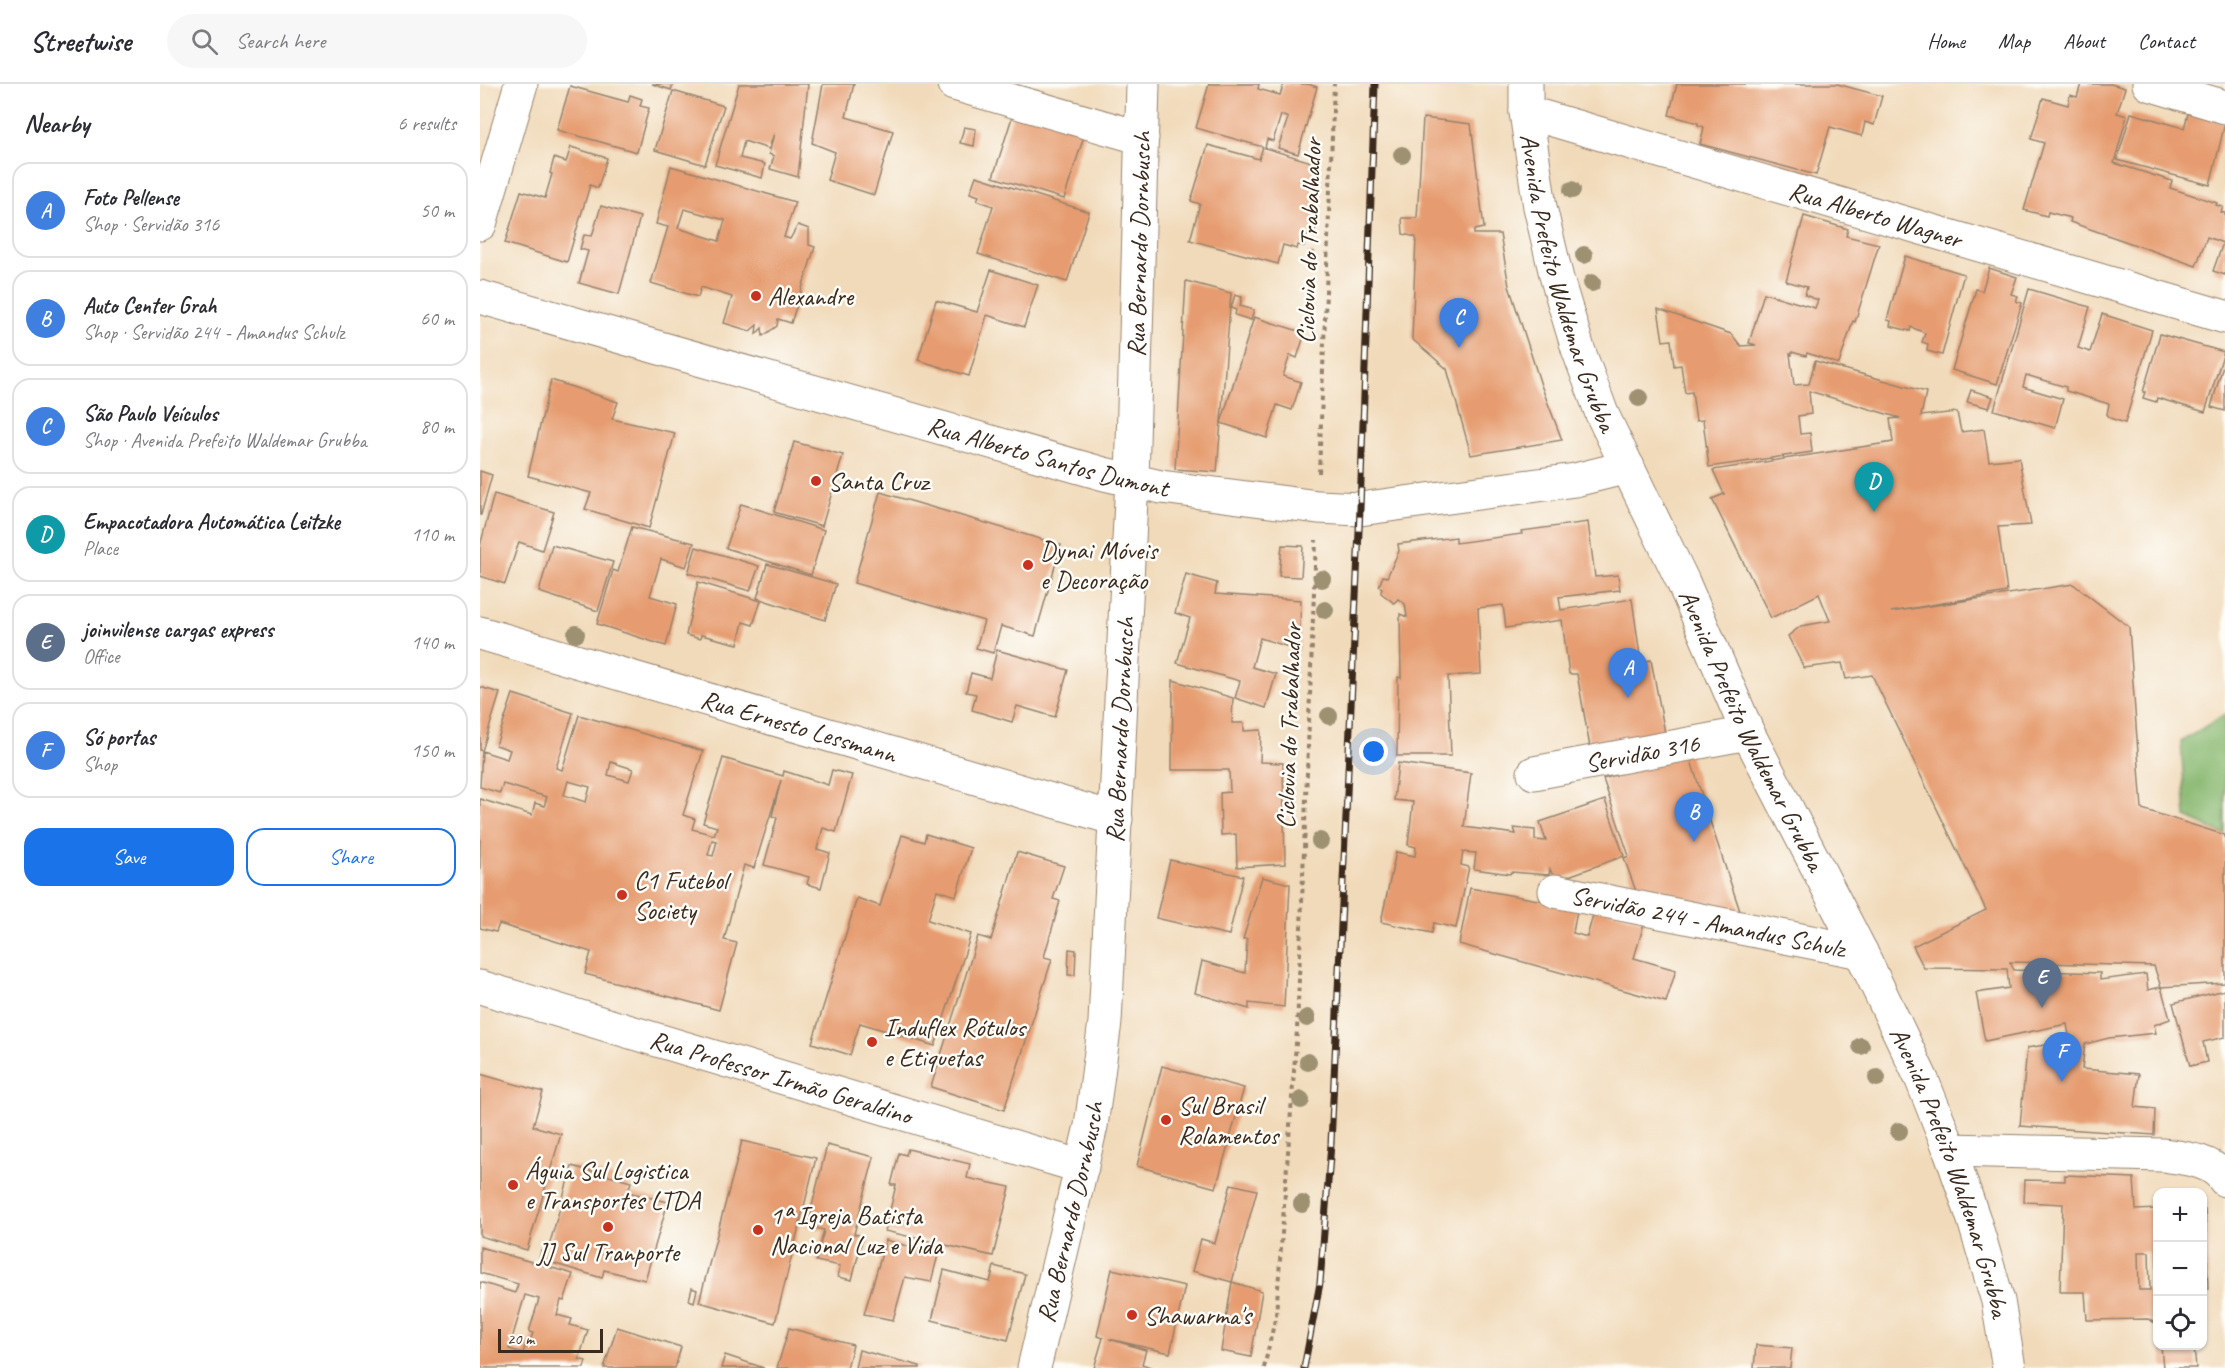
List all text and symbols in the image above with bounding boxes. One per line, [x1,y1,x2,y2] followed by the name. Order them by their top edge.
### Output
[167,14,587,68] search box
[30,24,131,59] text: Streetwise
[188,25,221,58] icon: search
[236,27,325,55] text: Search here
[1927,28,1965,54] text: Home
[1998,28,2030,54] text: Map
[2063,28,2105,54] text: About
[2138,28,2195,54] text: Contact
[24,107,89,140] text: Nearby
[397,111,456,136] text: 6 results
[1119,129,1158,357] street label: Rua Bernardo Dornbusch
[1513,132,1625,439] street label: Avenida Prefeito Waldemar Grubba
[1289,135,1329,344] street label: Ciclovia do Trabalhador
[1785,174,1968,256] street label: Rua Alberto Wagner
[83,184,179,212] text: Foto Pellense
[40,198,51,223] text: A
[420,198,454,223] text: 50 m
[83,212,219,237] text: Shop · Servidão 316
[768,280,855,313] place label: Alexandre
[749,289,763,303] marker: Alexandre
[83,292,217,320] text: Auto Center Grah
[1440,298,1478,348] pin: C
[40,306,51,331] text: B
[420,306,454,331] text: 60 m
[83,320,344,345] text: Shop · Servidão 244 - Amandus Schulz
[83,400,218,428] text: São Paulo Veículos
[924,408,1172,505] street label: Rua Alberto Santos Dumont
[41,414,50,439] text: C
[420,414,454,439] text: 80 m
[83,428,367,453] text: Shop · Avenida Prefeito Waldemar Grubba
[1854,462,1894,512] pin: D
[828,465,931,498] place label: Santa Cruz
[809,474,823,488] marker: Santa Cruz
[83,508,340,536] text: Empacotadora Automática Leitzke
[40,522,51,547] text: D
[411,522,454,547] text: 110 m
[1040,534,1159,597] place label: Dynai Móveis e Decoração
[83,536,118,561] text: Place
[1021,558,1035,572] marker: Dynai Móveis e Decoração
[1672,584,1834,878] street label: Avenida Prefeito Waldemar Grubba
[1097,615,1142,843] street label: Rua Bernardo Dornbusch
[83,616,273,644] text: joinvilense cargas express
[1269,620,1309,829] street label: Ciclovia do Trabalhador
[40,630,51,655] text: E
[411,630,454,655] text: 140 m
[83,644,120,669] text: Office
[1608,648,1648,698] pin: A
[697,682,901,771] street label: Rua Ernesto Lessmann
[83,724,155,752] text: Só portas
[1582,726,1703,780] street label: Servidão 316
[1359,737,1388,766] your location
[41,738,50,763] text: F
[411,738,454,763] text: 150 m
[83,752,117,777] text: Shop
[1674,792,1714,842] pin: B
[24,828,234,886] button: Save
[246,828,456,886] button: Share
[634,864,732,927] place label: C1 Futebol Society
[1568,878,1850,965] street label: Servidão 244 - Amandus Schulz
[615,888,629,902] marker: C1 Futebol Society
[2022,958,2062,1008] pin: E
[884,1011,1027,1074] place label: Induflex Rótulos e Etiquetas
[1882,1021,2017,1322] street label: Avenida Prefeito Waldemar Grubba
[646,1022,918,1132] street label: Rua Professor Irmão Geraldino
[2042,1032,2082,1082] pin: F
[865,1035,879,1049] marker: Induflex Rótulos e Etiquetas
[1178,1089,1281,1152] place label: Sul Brasil Rolamentos
[1029,1098,1111,1326] street label: Rua Bernardo Dornbusch
[1159,1113,1173,1127] marker: Sul Brasil Rolamentos
[525,1154,702,1217] place label: Águia Sul Logistica e Transportes LTDA
[506,1178,520,1192] marker: Águia Sul Logistica e Transportes LTDA
[2153,1188,2207,1350] map controls
[2153,1188,2207,1242] button: +
[770,1199,944,1262] place label: 1ª Igreja Batista Nacional Luz e Vida
[601,1220,615,1234] marker: JJ Sul Tranporte
[751,1223,765,1237] marker: 1ª Igreja Batista Nacional Luz e Vida
[535,1236,682,1269] place label: JJ Sul Tranporte
[2153,1242,2207,1296] button: −
[2153,1296,2207,1350] button: locate
[1144,1299,1253,1332] place label: Shawarma's
[1125,1308,1139,1322] marker: Shawarma's
[498,1326,603,1354] scale bar
[507,1329,534,1349] text: 20 m

